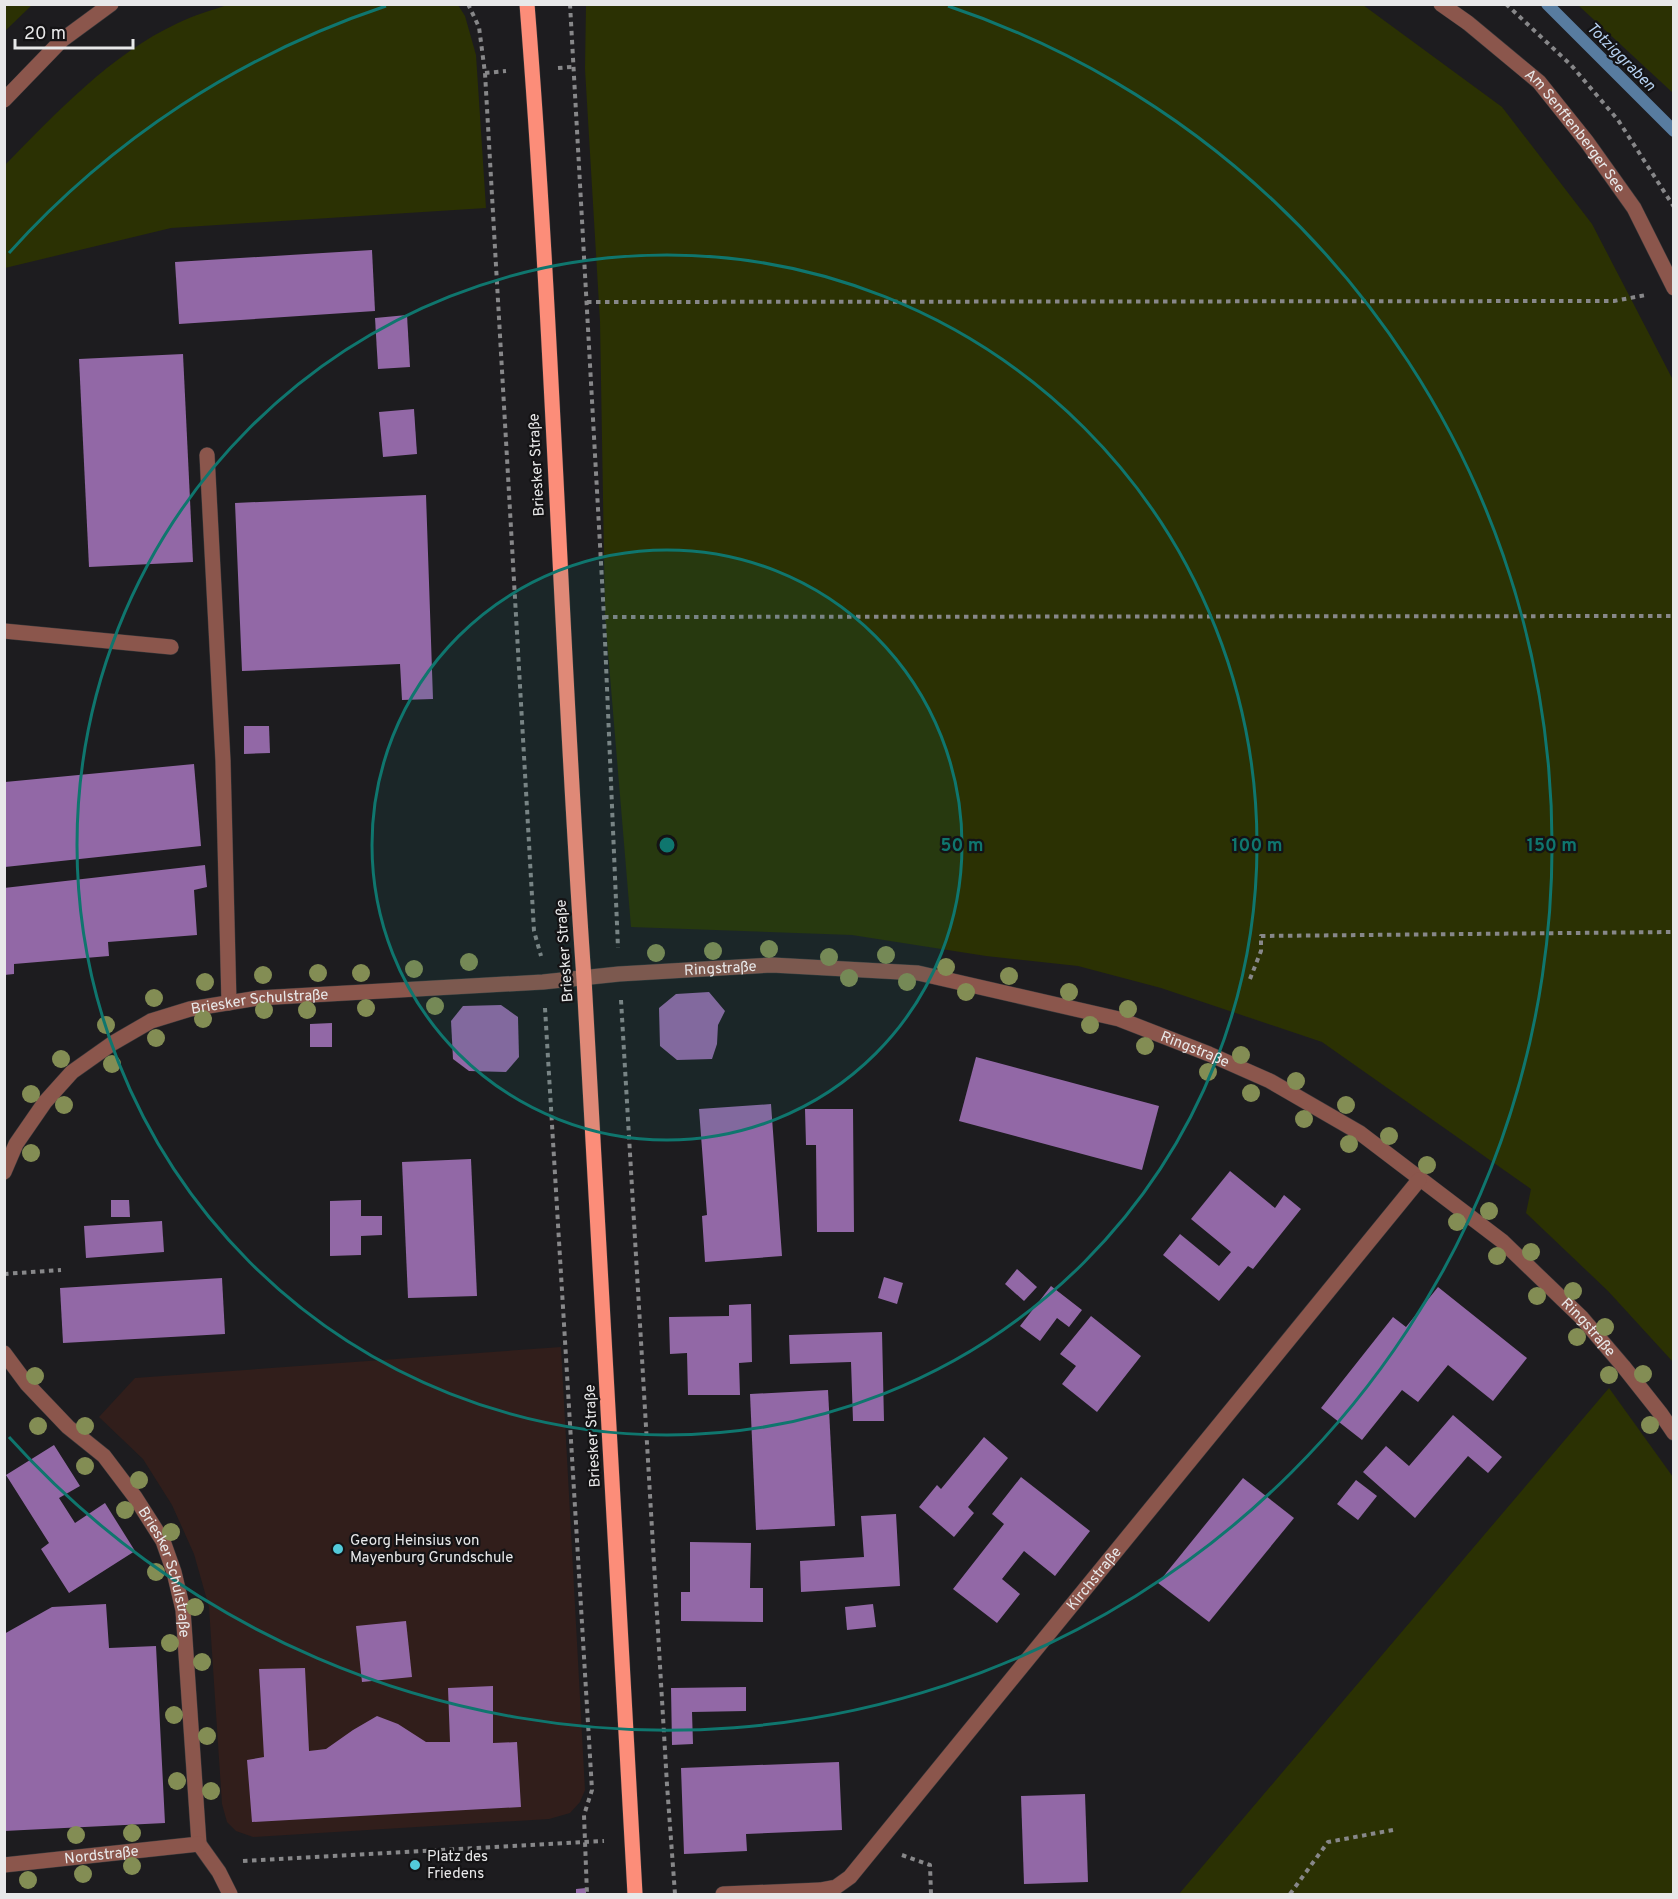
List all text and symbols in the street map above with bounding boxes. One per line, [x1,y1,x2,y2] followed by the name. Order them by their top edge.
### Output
[15,12,134,50] scale bar
[1582,19,1660,96] water label: Totziggraben
[24,23,66,46] text: 20 m
[1520,66,1628,197] street label: Am Senftenberger See
[525,413,550,517] street label: Briesker Straße
[657,835,677,855] centre of rings
[940,835,984,858] text: 50 m
[1231,835,1283,858] text: 100 m
[1527,835,1577,858] text: 150 m
[552,899,579,1003] street label: Briesker Straße
[684,958,757,981] street label: Ringstraße
[190,986,329,1020] street label: Briesker Schulstraße
[1157,1028,1232,1073] street label: Ringstraße
[1556,1295,1619,1361] street label: Ringstraße
[581,1384,606,1488] street label: Briesker Straße
[133,1504,193,1638] street label: Briesker Schulstraße
[350,1532,513,1568] place label: Georg Heinsius von Mayenburg Grundschule
[331,1542,345,1556] marker: Georg Heinsius von Mayenburg Grundschule
[1063,1544,1127,1615] street label: Kirchstraße
[63,1843,140,1869] street label: Nordstraße
[427,1848,488,1884] place label: Platz des Friedens
[408,1858,422,1872] marker: Platz des Friedens

